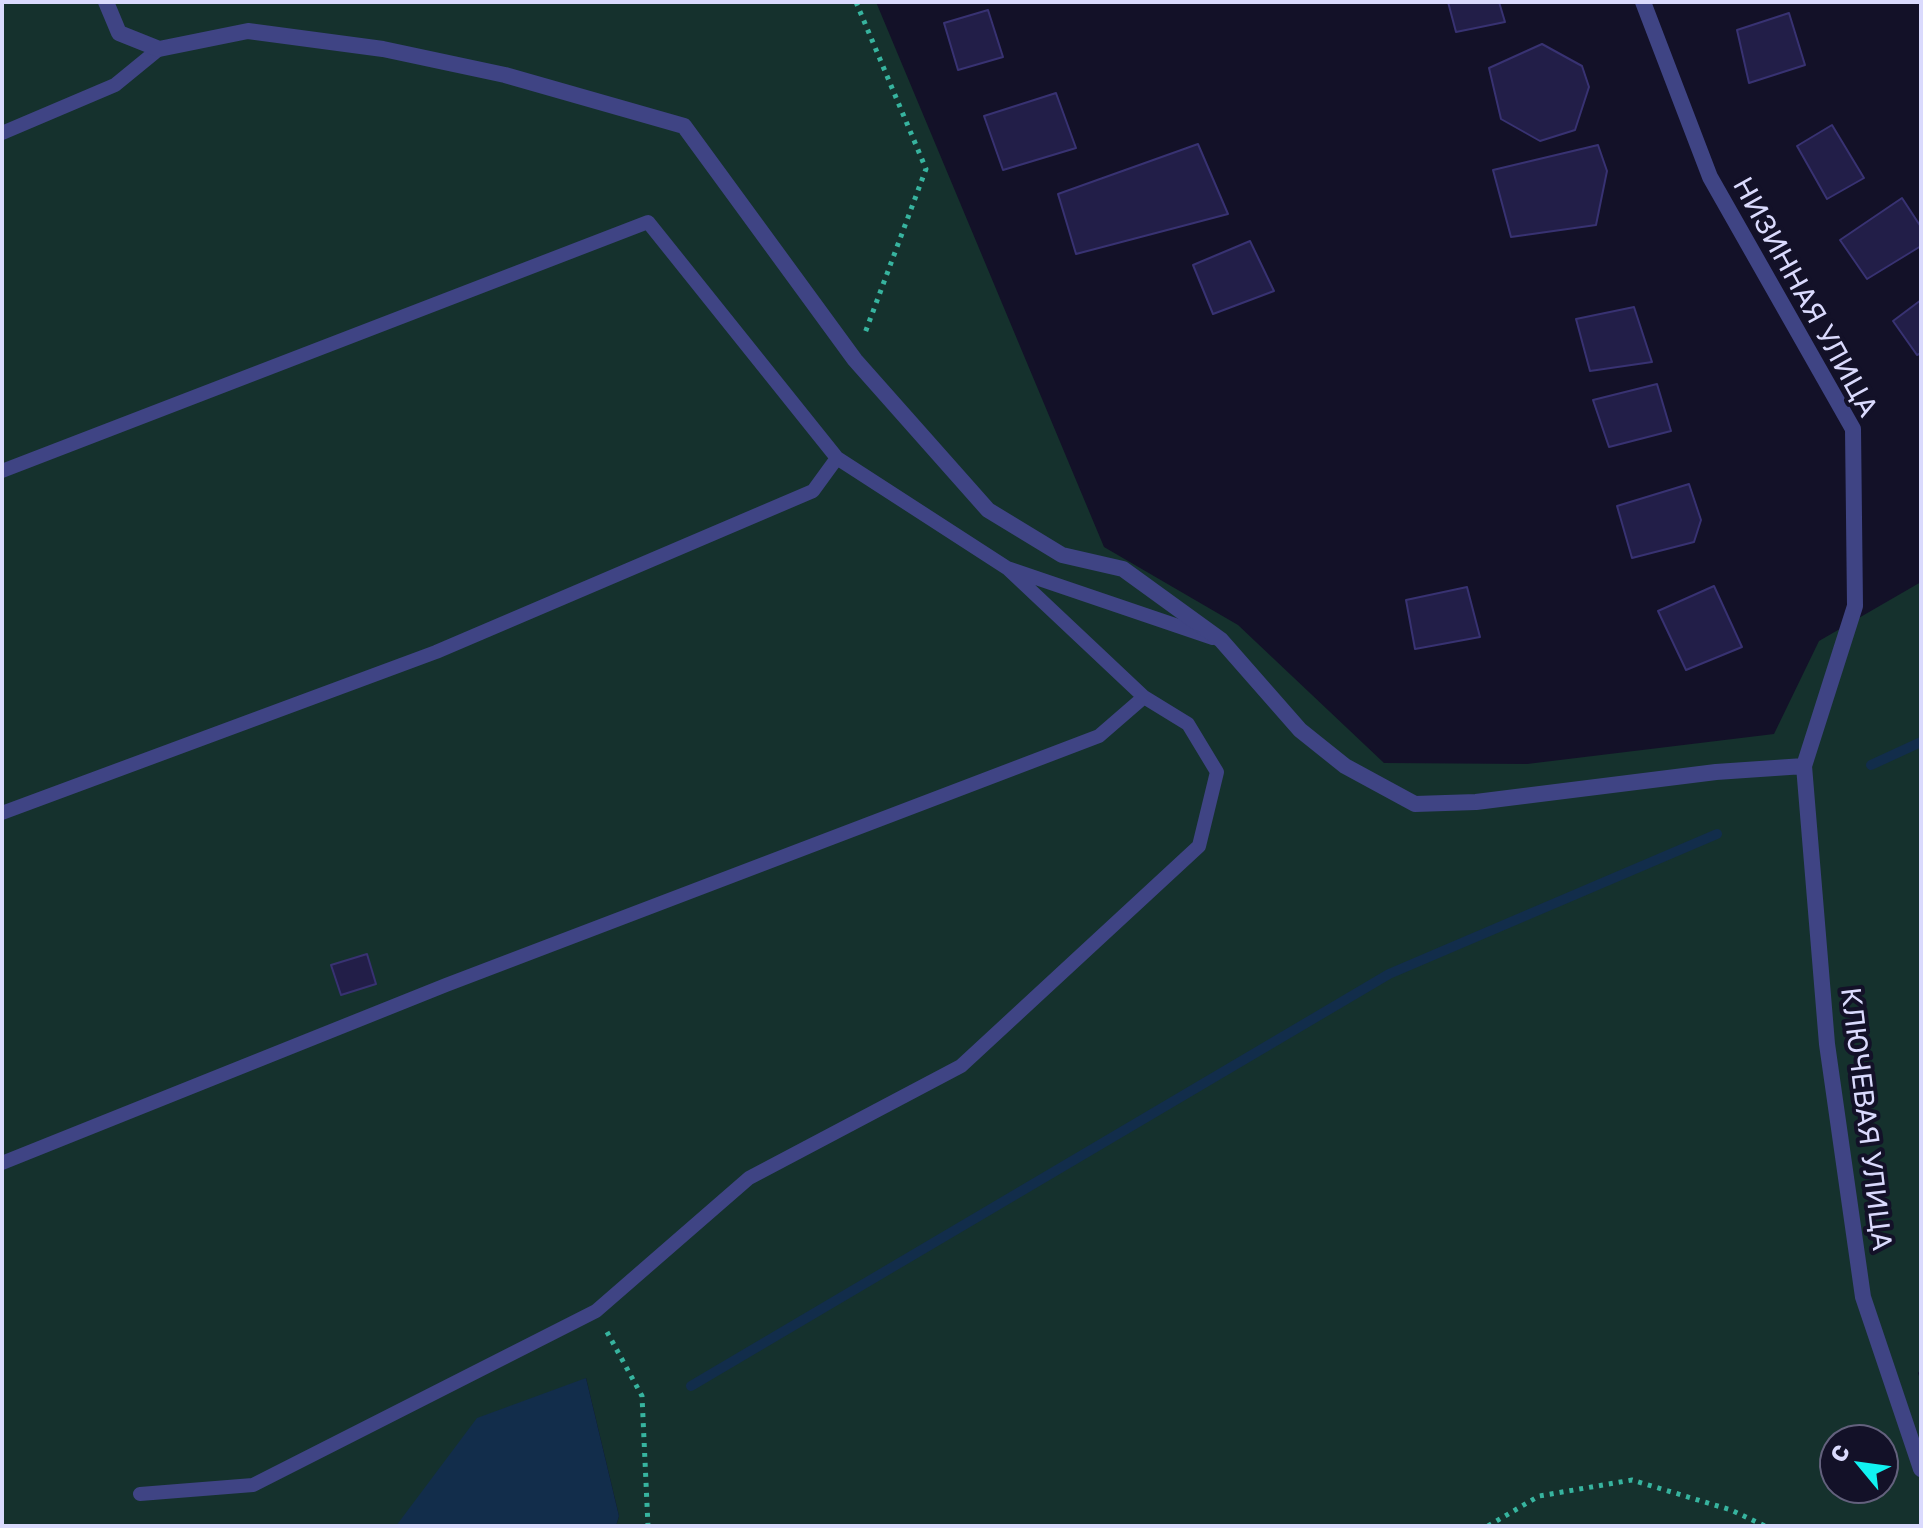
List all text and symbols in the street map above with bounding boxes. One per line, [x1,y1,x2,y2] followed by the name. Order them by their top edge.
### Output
[1725,171,1885,423] street label: НИЗИННАЯ УЛИЦА
[1833,985,1899,1253] street label: КЛЮЧЕВАЯ УЛИЦА
[1819,1424,1899,1504] north arrow
[1824,1440,1855,1466] text: С

